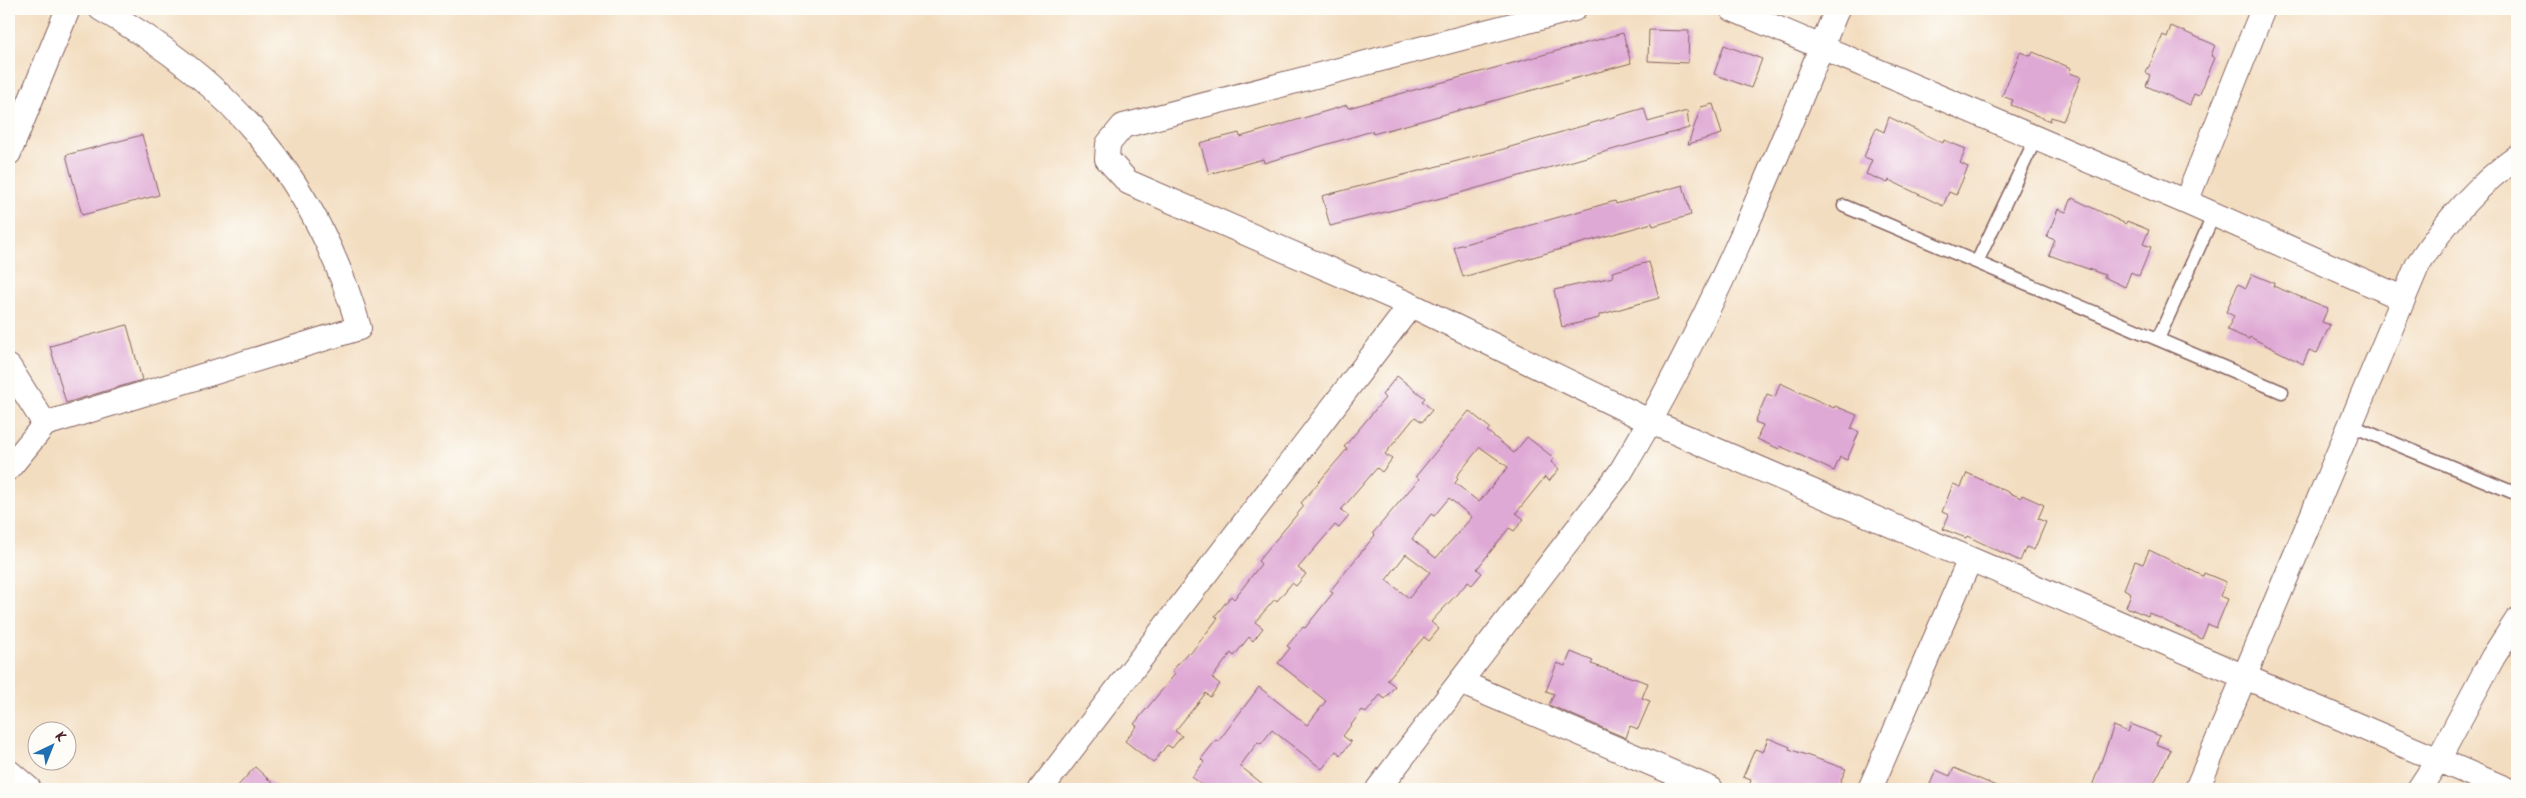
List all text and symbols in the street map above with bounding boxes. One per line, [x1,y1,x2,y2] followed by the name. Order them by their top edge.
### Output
[28,720,78,770] north arrow
[50,726,71,749] text: K

